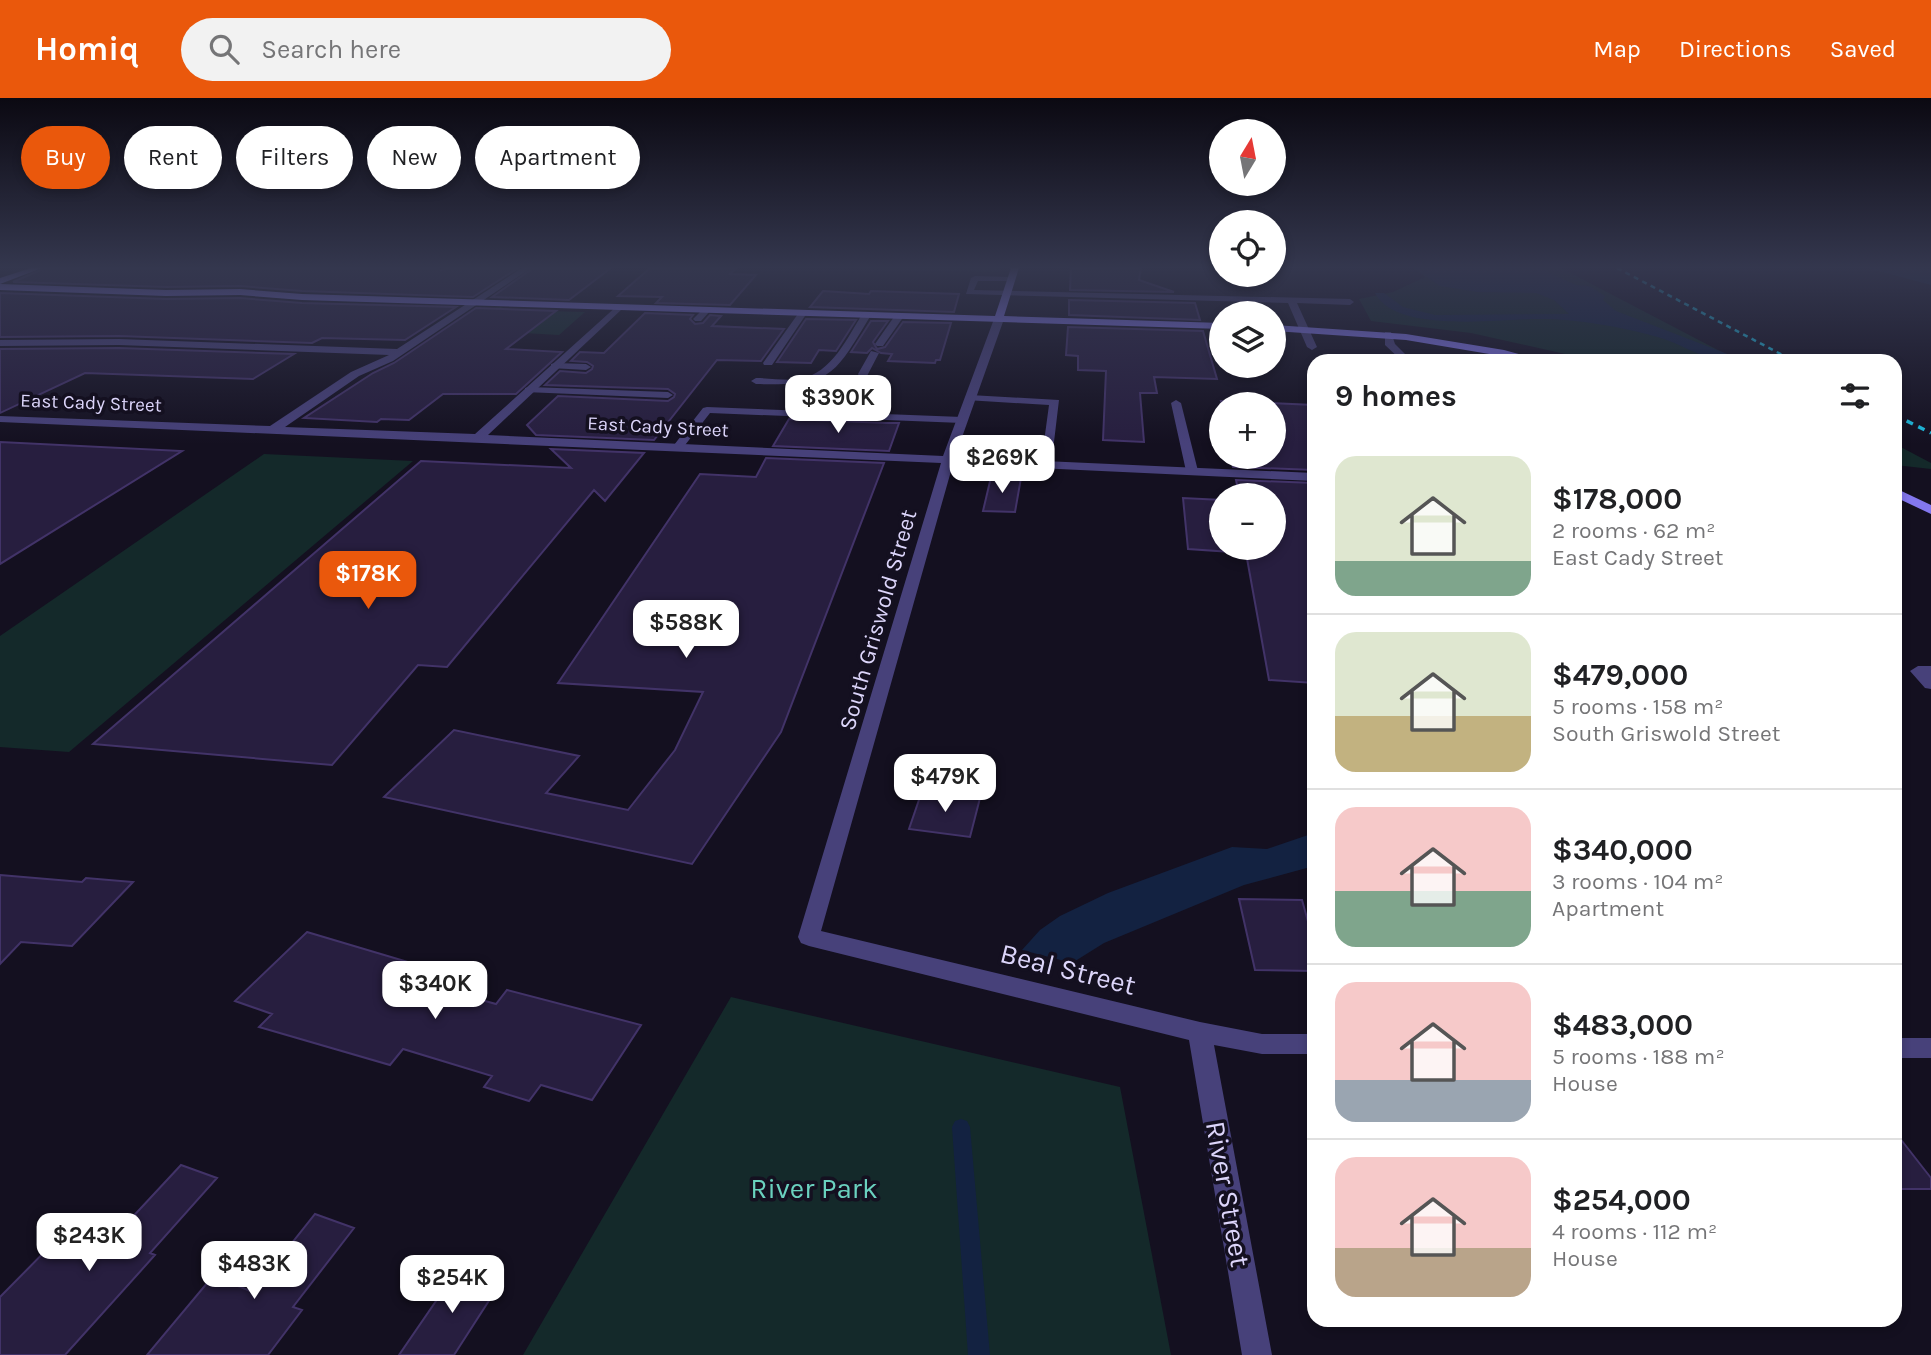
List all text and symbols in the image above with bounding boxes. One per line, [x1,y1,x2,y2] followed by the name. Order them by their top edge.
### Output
[181,18,671,81] search box
[35,30,139,68] text: Homiq
[205,30,243,68] icon: search
[261,34,401,65] text: Search here
[1593,35,1641,63] text: Map
[1679,35,1792,63] text: Directions
[1830,35,1896,63] text: Saved
[1209,119,1286,196] north arrow
[1209,119,1286,560] map controls
[21,126,110,189] chip: Buy
[124,126,222,189] chip: Rent
[236,126,353,189] chip: Filters
[367,126,461,189] chip: New
[475,126,640,189] chip: Apartment
[1209,210,1286,287] button: locate
[1209,301,1286,378] button: layers
[789,376,887,435] pin: $390K
[1836,377,1874,415] icon: filters
[1335,378,1457,414] text: 9 homes
[801,384,875,411] text: $390K
[20,390,162,416] street label: East Cady Street
[1209,392,1286,469] button: +
[587,412,729,442] street label: East Cady Street
[953,436,1051,495] pin: $269K
[966,444,1038,471] text: $269K
[1552,481,1682,517] text: $178,000
[1209,483,1286,560] button: −
[1391,484,1475,568] icon: home
[834,506,923,733] street label: South Griswold Street
[1552,517,1716,544] text: 2 rooms · 62 m²
[1552,544,1723,571] text: East Cady Street
[319,552,417,611] pin: $178K
[335,560,401,587] text: $178K
[637,601,735,660] pin: $588K
[649,609,723,636] text: $588K
[1552,657,1688,693] text: $479,000
[1391,660,1475,744] icon: home
[1552,693,1723,720] text: 5 rooms · 158 m²
[1552,720,1780,747] text: South Griswold Street
[896,754,994,814] pin: $479K
[910,763,980,790] text: $479K
[1552,832,1693,868] text: $340,000
[1391,835,1475,919] icon: home
[1552,868,1723,895] text: 3 rooms · 104 m²
[1552,895,1664,922] text: Apartment
[997,936,1139,1002] street label: Beal Street
[386,962,484,1021] pin: $340K
[398,970,472,997] text: $340K
[1552,1007,1693,1043] text: $483,000
[1391,1010,1475,1094] icon: home
[1552,1043,1725,1070] text: 5 rooms · 188 m²
[1552,1070,1618,1097] text: House
[1199,1118,1257,1270] street label: River Street
[750,1172,878,1205] park label: River Park
[1552,1182,1691,1218] text: $254,000
[1391,1185,1475,1269] icon: home
[40,1214,138,1273] pin: $243K
[1552,1218,1717,1245] text: 4 rooms · 112 m²
[53,1222,125,1249] text: $243K
[205,1242,303,1301] pin: $483K
[1552,1245,1618,1272] text: House
[217,1250,291,1277] text: $483K
[403,1256,501,1315] pin: $254K
[416,1264,488,1291] text: $254K

